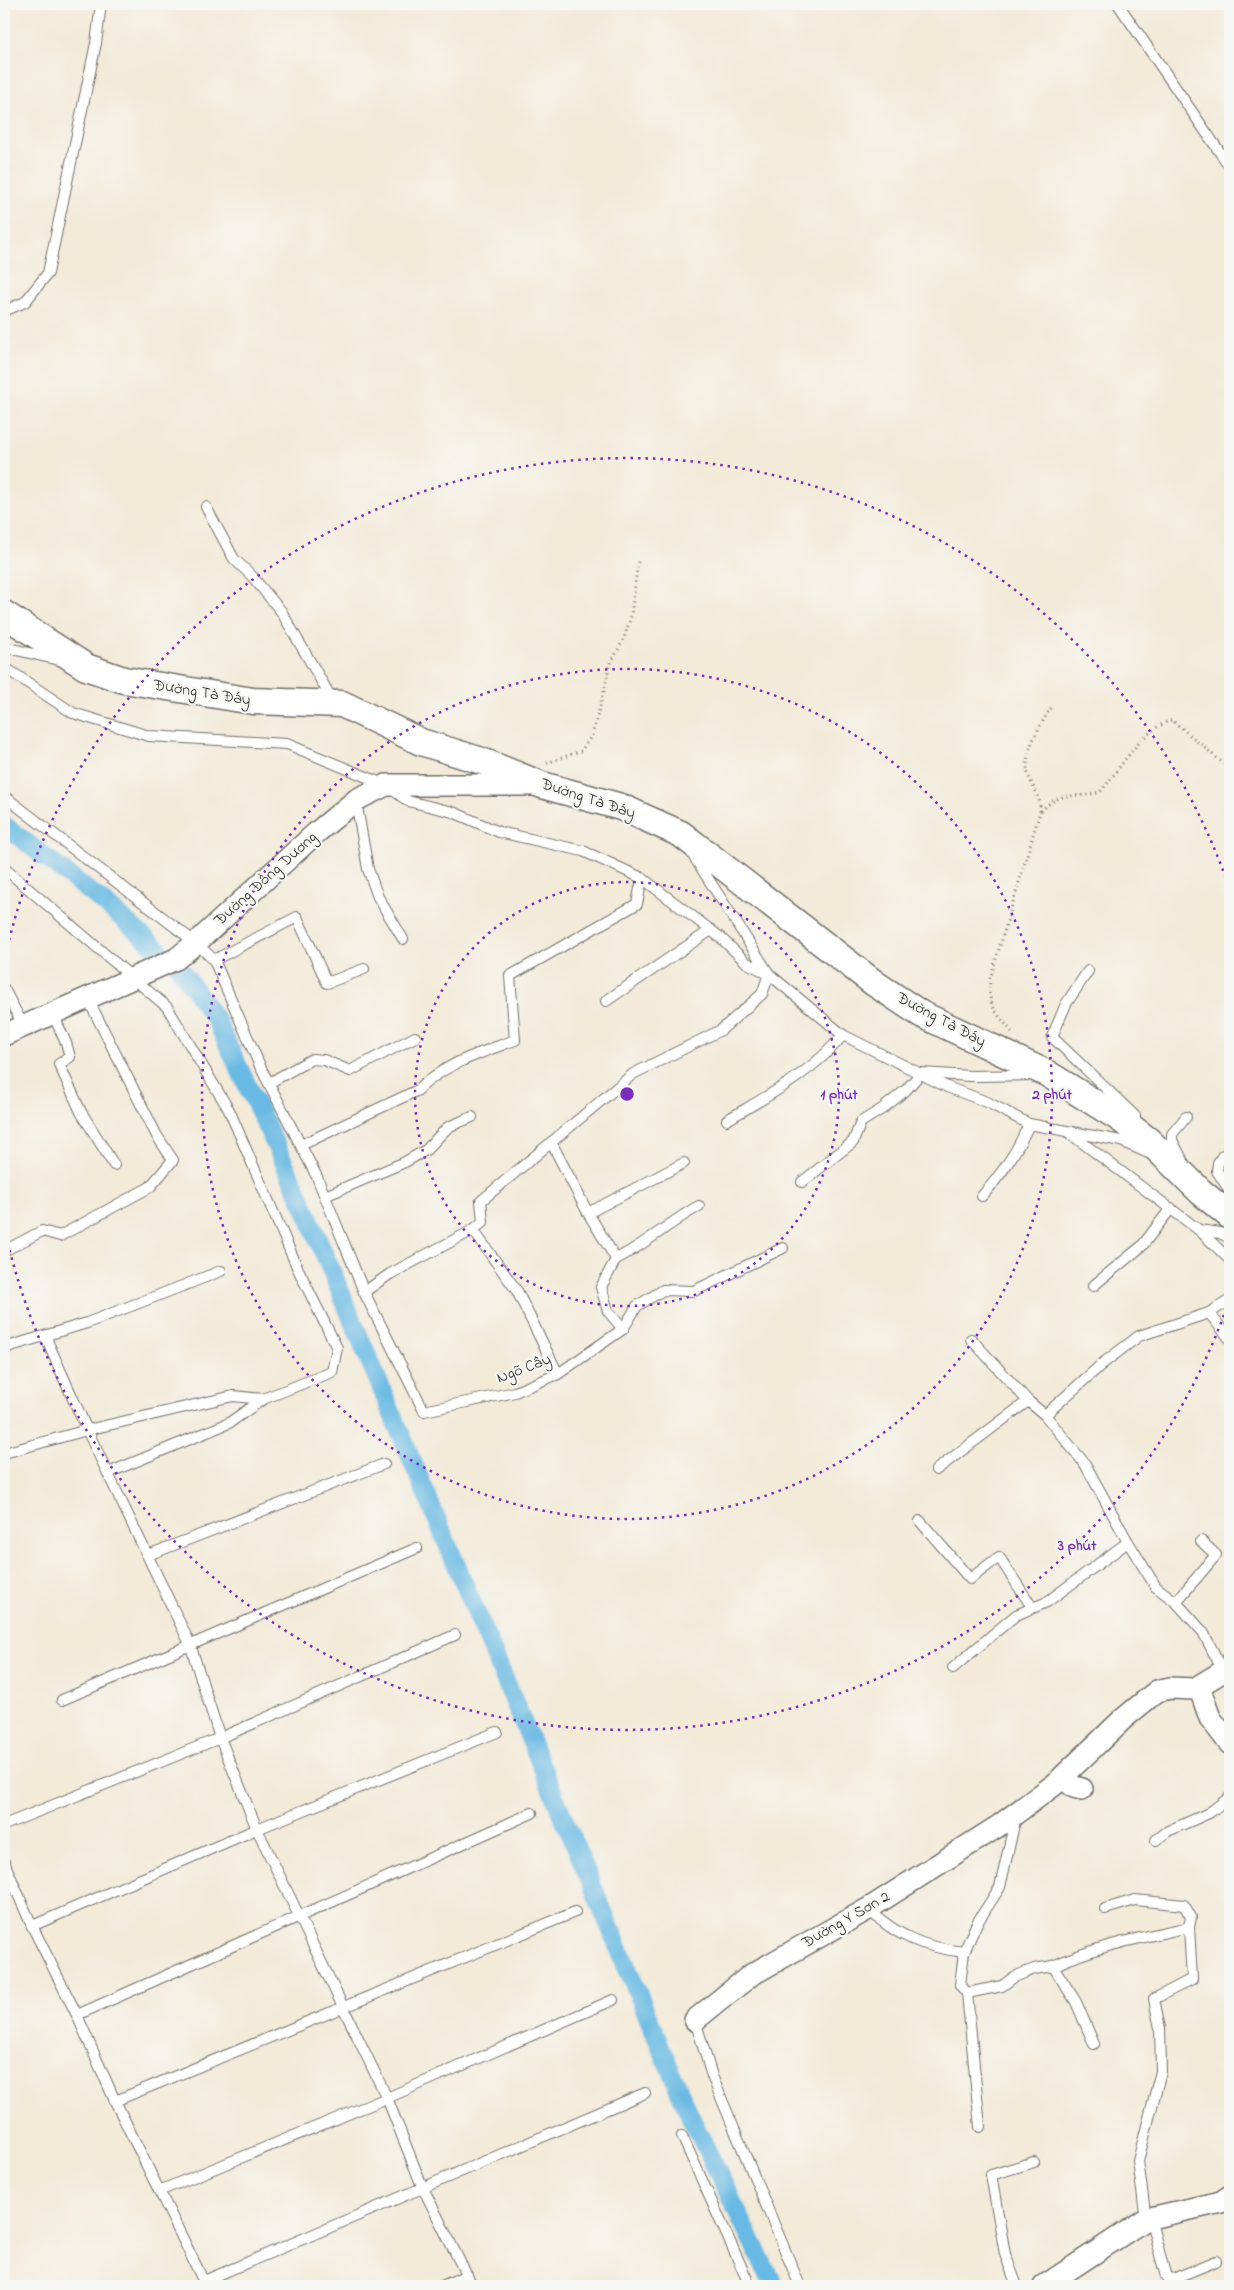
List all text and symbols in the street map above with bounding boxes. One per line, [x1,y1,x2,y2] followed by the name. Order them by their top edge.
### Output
[151,673,252,713] street label: Đường Tà Đáy
[537,772,639,826] street label: Đường Tà Đáy
[208,826,323,933] street label: Đường Đồng Dương
[891,986,990,1054] street label: Đường Tà Đáy
[821,1084,858,1106] text: 1 phút
[1031,1084,1073,1106] text: 2 phút
[618,1085,636,1103] centre of rings
[493,1348,555,1390] street label: Ngõ Cây
[1057,1535,1097,1557] text: 3 phút
[797,1885,894,1955] street label: Đường Y Sơn 2

